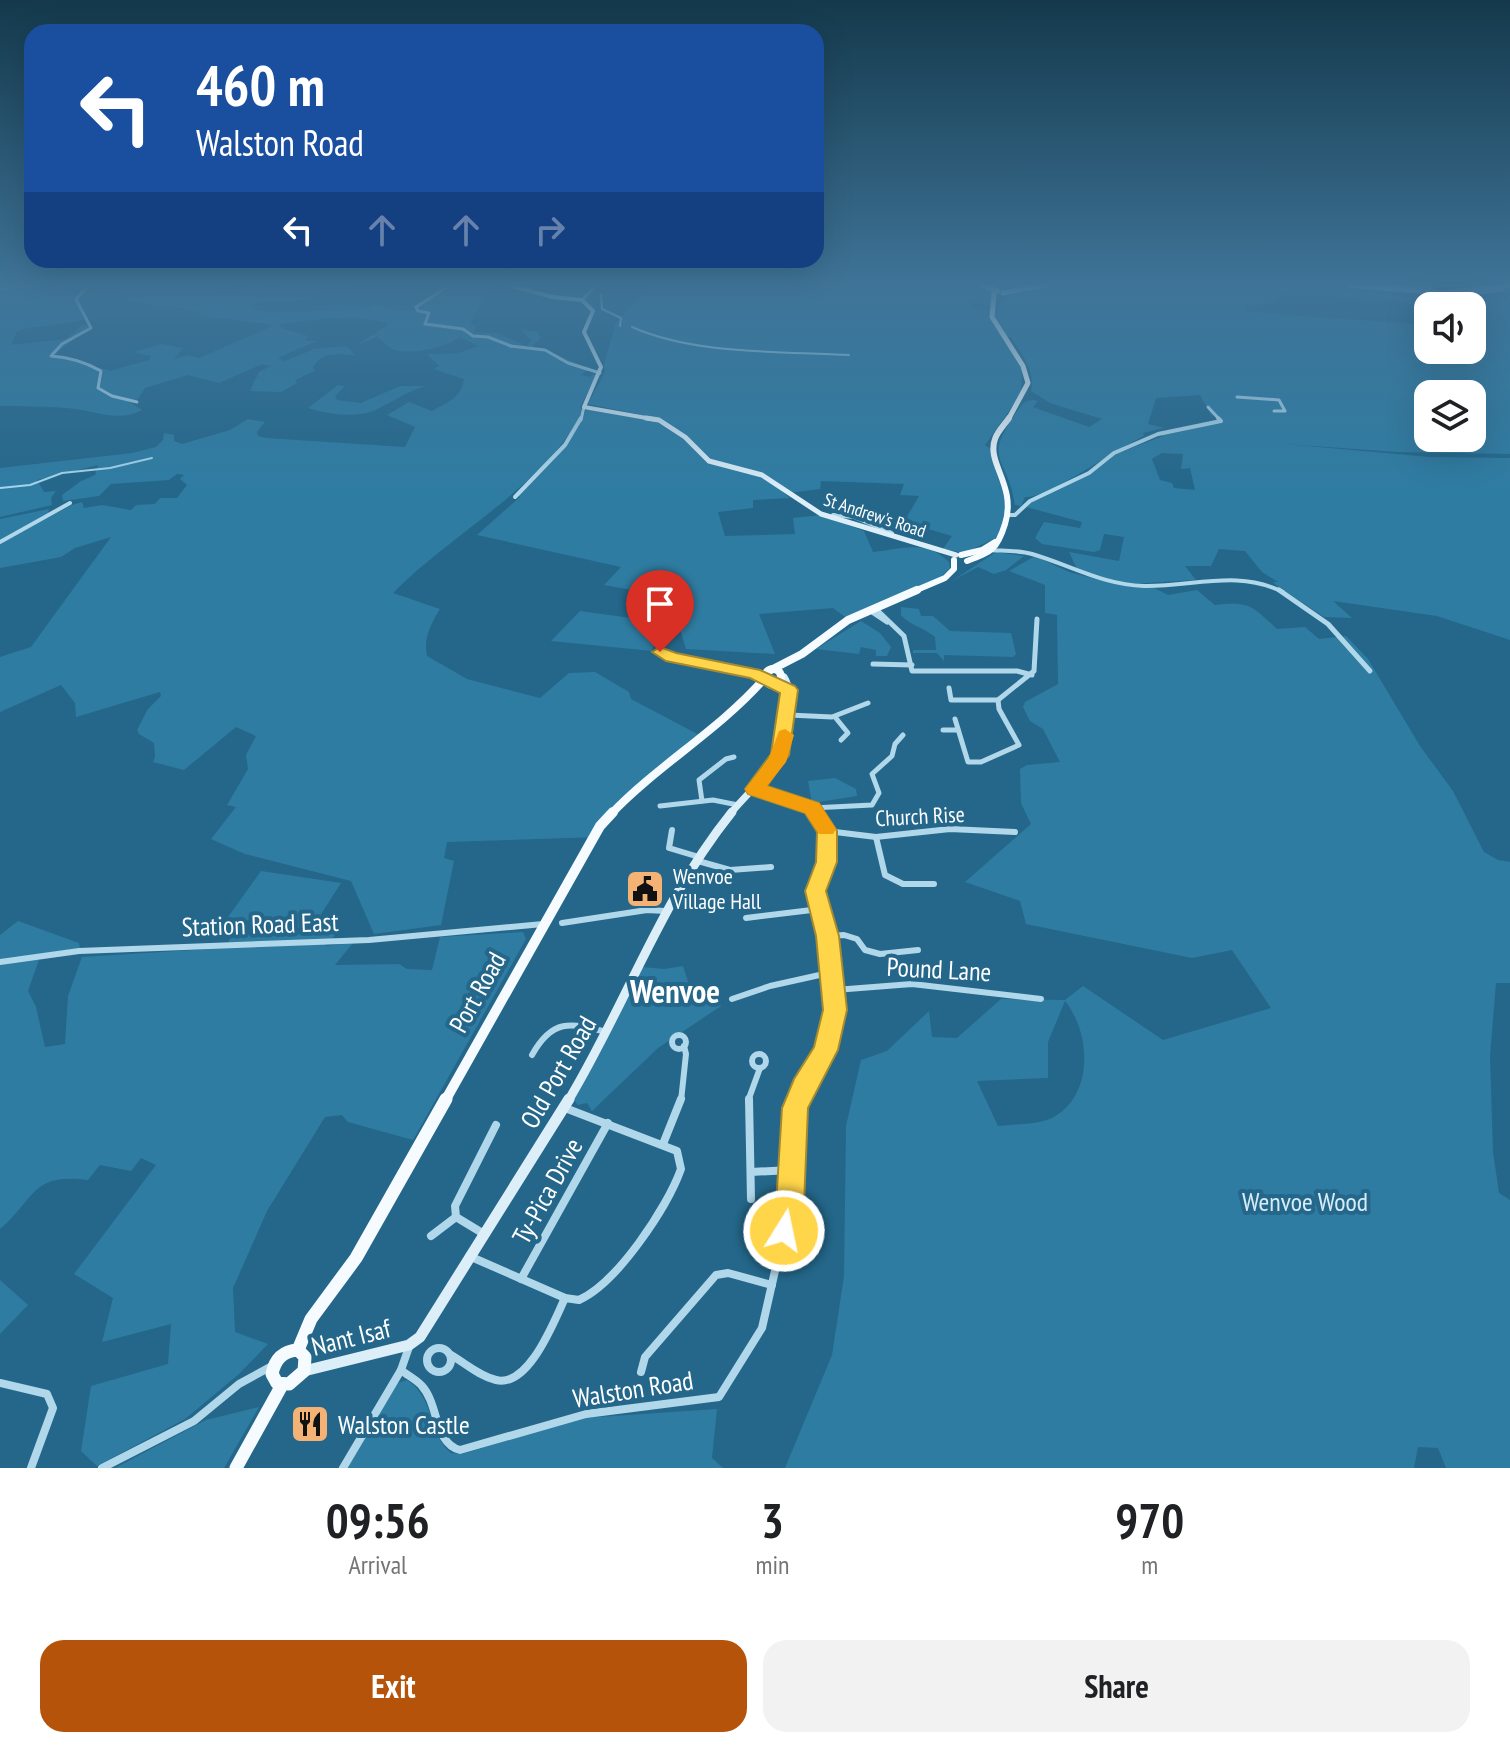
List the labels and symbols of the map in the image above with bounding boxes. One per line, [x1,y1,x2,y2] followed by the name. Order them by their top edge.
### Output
[821,488,929,542] street label: St Andrew's Road
[626,570,694,652] pin
[875,800,965,832] street label: Church Rise
[672,862,762,915] place label: Wenvoe Village Hall
[624,868,666,910] public building icon: Wenvoe Village Hall
[181,905,339,943] street label: Station Road East
[441,946,513,1038] street label: Port Road
[886,950,992,988] street label: Pound Lane
[629,970,720,1012] district label: Wenvoe
[513,1010,603,1134] street label: Old Port Road
[504,1132,590,1250] street label: Ty-Pica Drive
[1242,1185,1368,1218] park label: Wenvoe Wood
[742,1189,826,1273] position arrow
[308,1311,395,1363] street label: Nant Isaf
[571,1363,695,1415] street label: Walston Road
[289,1403,331,1445] restaurant icon: Walston Castle
[338,1408,470,1441] place label: Walston Castle

